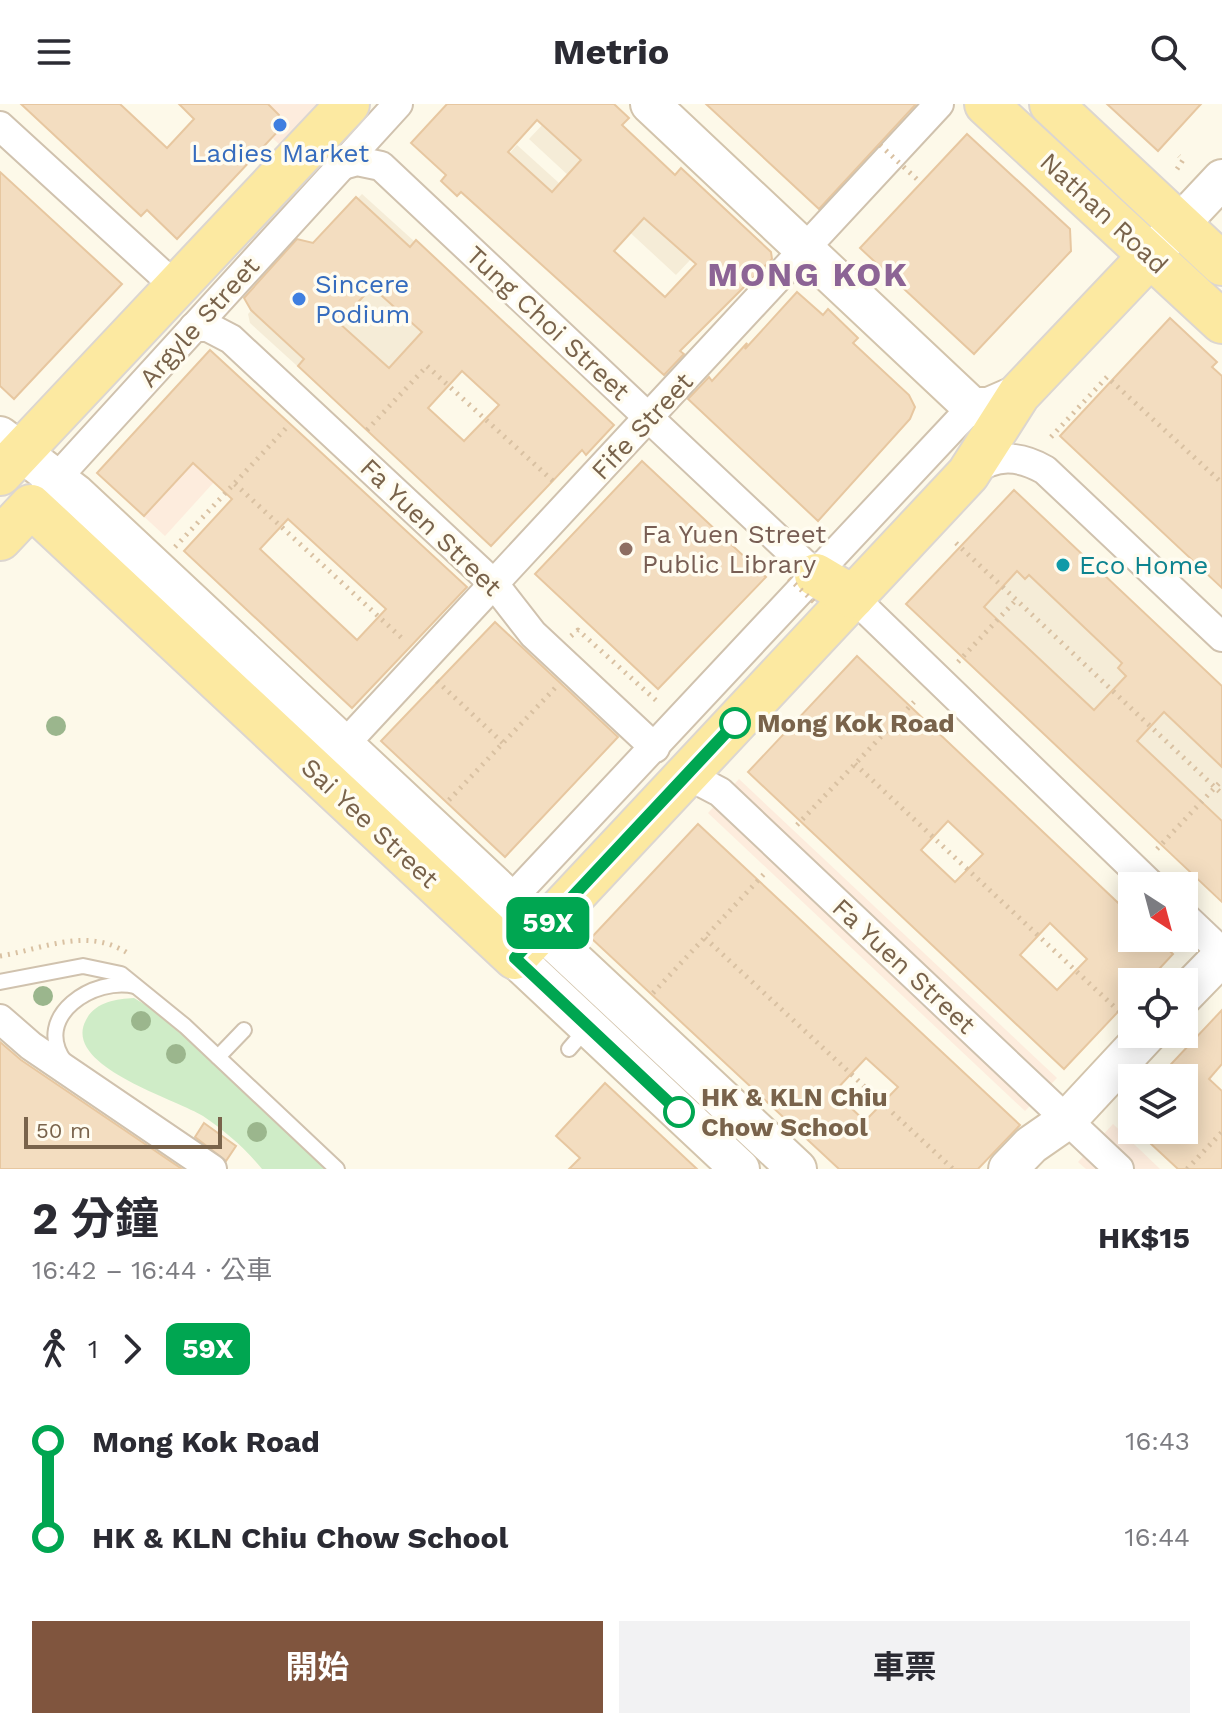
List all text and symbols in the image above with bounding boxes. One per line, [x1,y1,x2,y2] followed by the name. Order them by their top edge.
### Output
[32,30,76,74] icon: menu
[1146,30,1190,74] icon: search
[553,31,669,73] text: Metrio
[271,116,289,134] marker: Ladies Market
[191,138,369,168] place label: Ladies Market
[1034,146,1174,280] street label: Nathan Road
[460,240,636,406] street label: Tung Choi Street
[133,251,265,393] street label: Argyle Street
[707,254,909,294] district label: MONG KOK
[315,269,410,329] place label: Sincere Podium
[290,290,308,308] marker: Sincere Podium
[585,366,699,486] street label: Fife Street
[354,452,508,602] street label: Fa Yuen Street
[642,519,826,579] place label: Fa Yuen Street Public Library
[617,540,635,558] marker: Fa Yuen Street Public Library
[1079,550,1208,580] place label: Eco Home
[1054,556,1072,574] marker: Eco Home
[720,708,750,738] marker: Mong Kok Road
[757,708,954,738] place label: Mong Kok Road
[295,752,445,894] street label: Sai Yee Street
[1118,872,1198,952] north arrow
[1118,872,1198,1144] map controls
[826,892,982,1040] street label: Fa Yuen Street
[502,897,594,949] line badge: 59X
[522,906,574,939] text: 59X
[1118,968,1198,1048] button: locate
[1118,1064,1198,1144] button: layers
[701,1082,888,1142] place label: HK & KLN Chiu Chow School
[664,1097,694,1127] marker: HK & KLN Chiu Chow School
[24,1113,222,1149] scale bar
[36,1118,91,1143] text: 50 m
[32,1193,159,1245] text: 2 分鐘
[1098,1220,1190,1255] text: HK$15
[32,1255,272,1285] text: 16:42 – 16:44 · 公車
[32,1327,76,1371] icon: walk
[110,1327,154,1371] icon: forward
[182,1332,234,1365] text: 59X
[88,1334,98,1364] text: 1
[92,1424,320,1459] text: Mong Kok Road
[1125,1426,1190,1456] text: 16:43
[92,1520,508,1555] text: HK & KLN Chiu Chow School
[1125,1522,1190,1552] text: 16:44
[32,1621,603,1713] button: 開始
[619,1621,1190,1713] button: 車票

